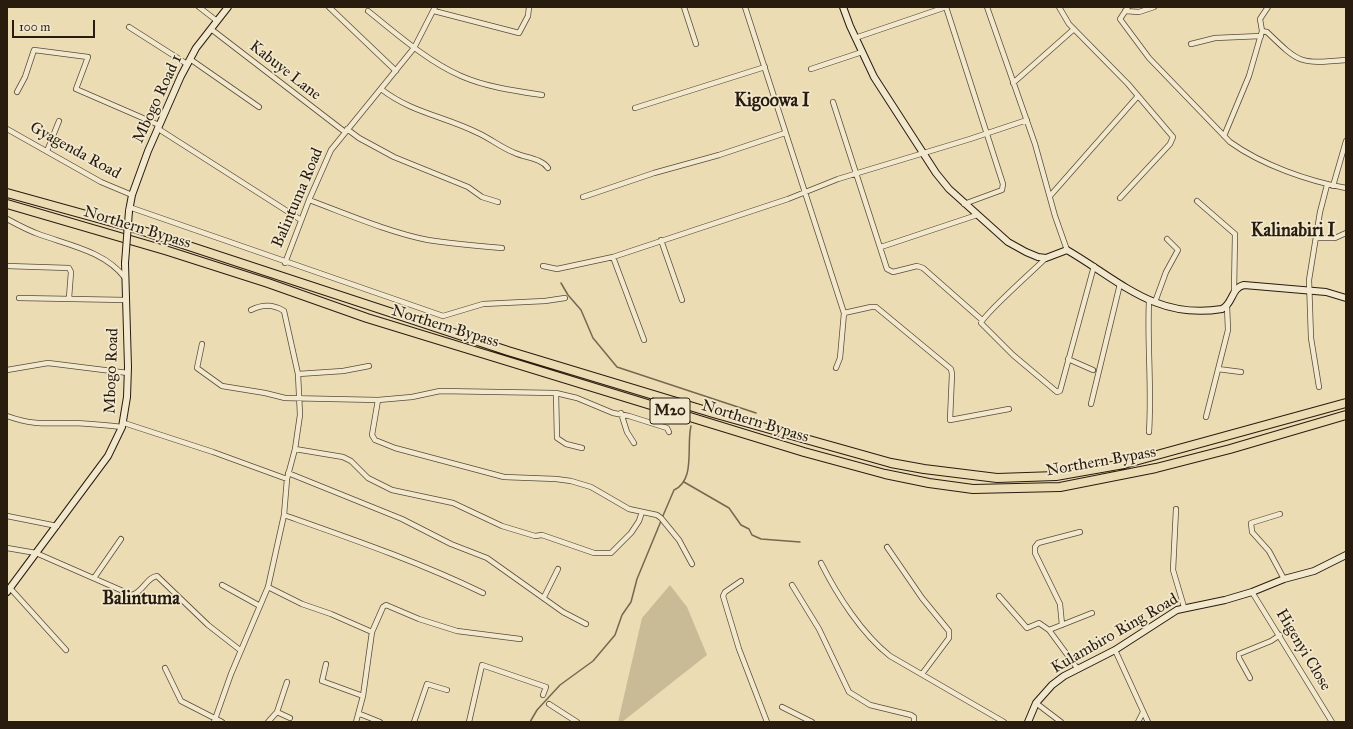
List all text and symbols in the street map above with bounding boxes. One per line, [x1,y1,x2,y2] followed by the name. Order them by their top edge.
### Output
[14,12,97,38] scale bar
[19,20,50,34] text: 100 m
[245,37,325,105] street label: Kabuye Lane
[129,52,187,146] street label: Mbogo Road 1
[734,91,810,113] district label: Kigoowa I
[26,118,124,184] street label: Gyagenda Road
[268,145,328,251] street label: Balintuma Road
[81,203,193,253] street label: Northern Bypass
[1251,221,1335,243] district label: Kalinabiri I
[389,302,501,352] street label: Northern Bypass
[101,328,123,414] street label: Mbogo Road
[699,397,811,447] street label: Northern Bypass
[650,398,690,424] road number: M20
[1045,443,1157,481] street label: Northern Bypass
[102,589,180,611] district label: Balintuma
[1048,590,1182,678] street label: Kulambiro Ring Road
[1271,606,1335,694] street label: Higenyi Close

